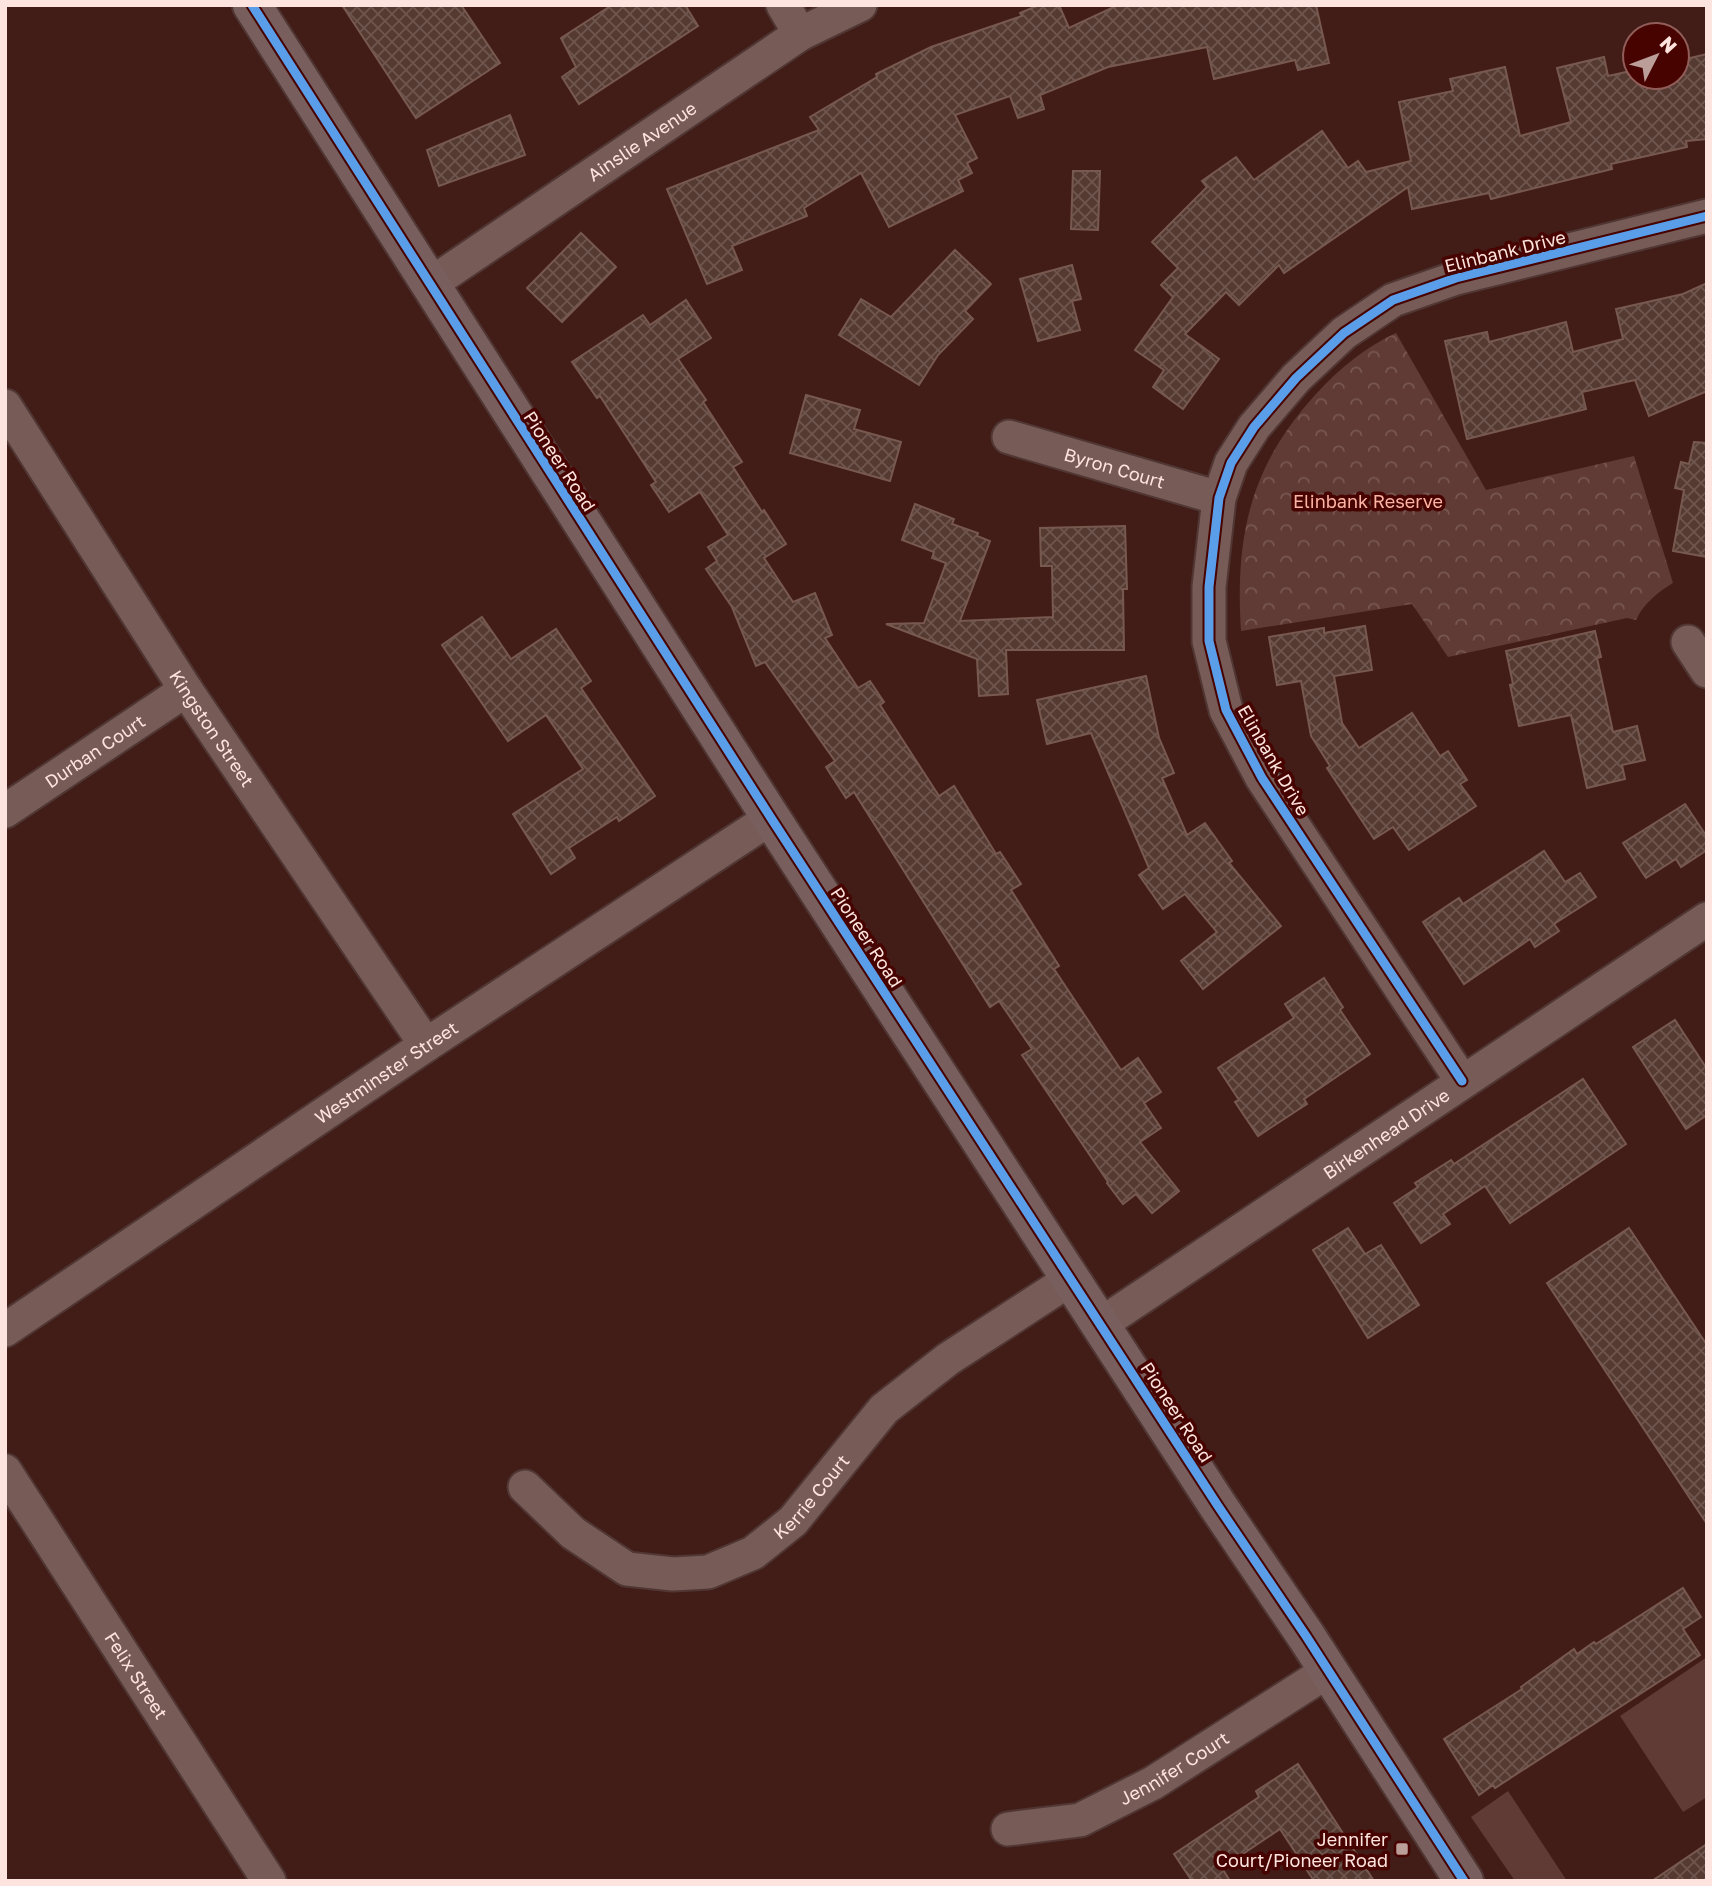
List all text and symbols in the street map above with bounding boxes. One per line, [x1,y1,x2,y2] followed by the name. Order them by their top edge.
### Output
[1621,21,1691,91] north arrow
[1656,31,1682,57] text: N
[583,96,700,186] street label: Ainslie Avenue
[1442,225,1568,277] street label: Elinbank Drive
[519,407,601,515] street label: Pioneer Road
[1062,443,1168,493] street label: Byron Court
[1293,490,1443,512] park label: Elinbank Reserve
[165,666,259,791] street label: Kingston Street
[1233,701,1315,819] street label: Elinbank Drive
[40,710,149,792] street label: Durban Court
[826,883,908,991] street label: Pioneer Road
[310,1016,462,1128] street label: Westminster Street
[1319,1083,1453,1183] street label: Birkenhead Drive
[1136,1358,1218,1466] street label: Pioneer Road
[769,1450,854,1543] street label: Kerrie Court
[100,1628,173,1723] street label: Felix Street
[1115,1726,1233,1809] street label: Jennifer Court
[1216,1828,1388,1871] place label: Jennifer Court/Pioneer Road
[1394,1841,1410,1857] marker: Jennifer Court/Pioneer Road

